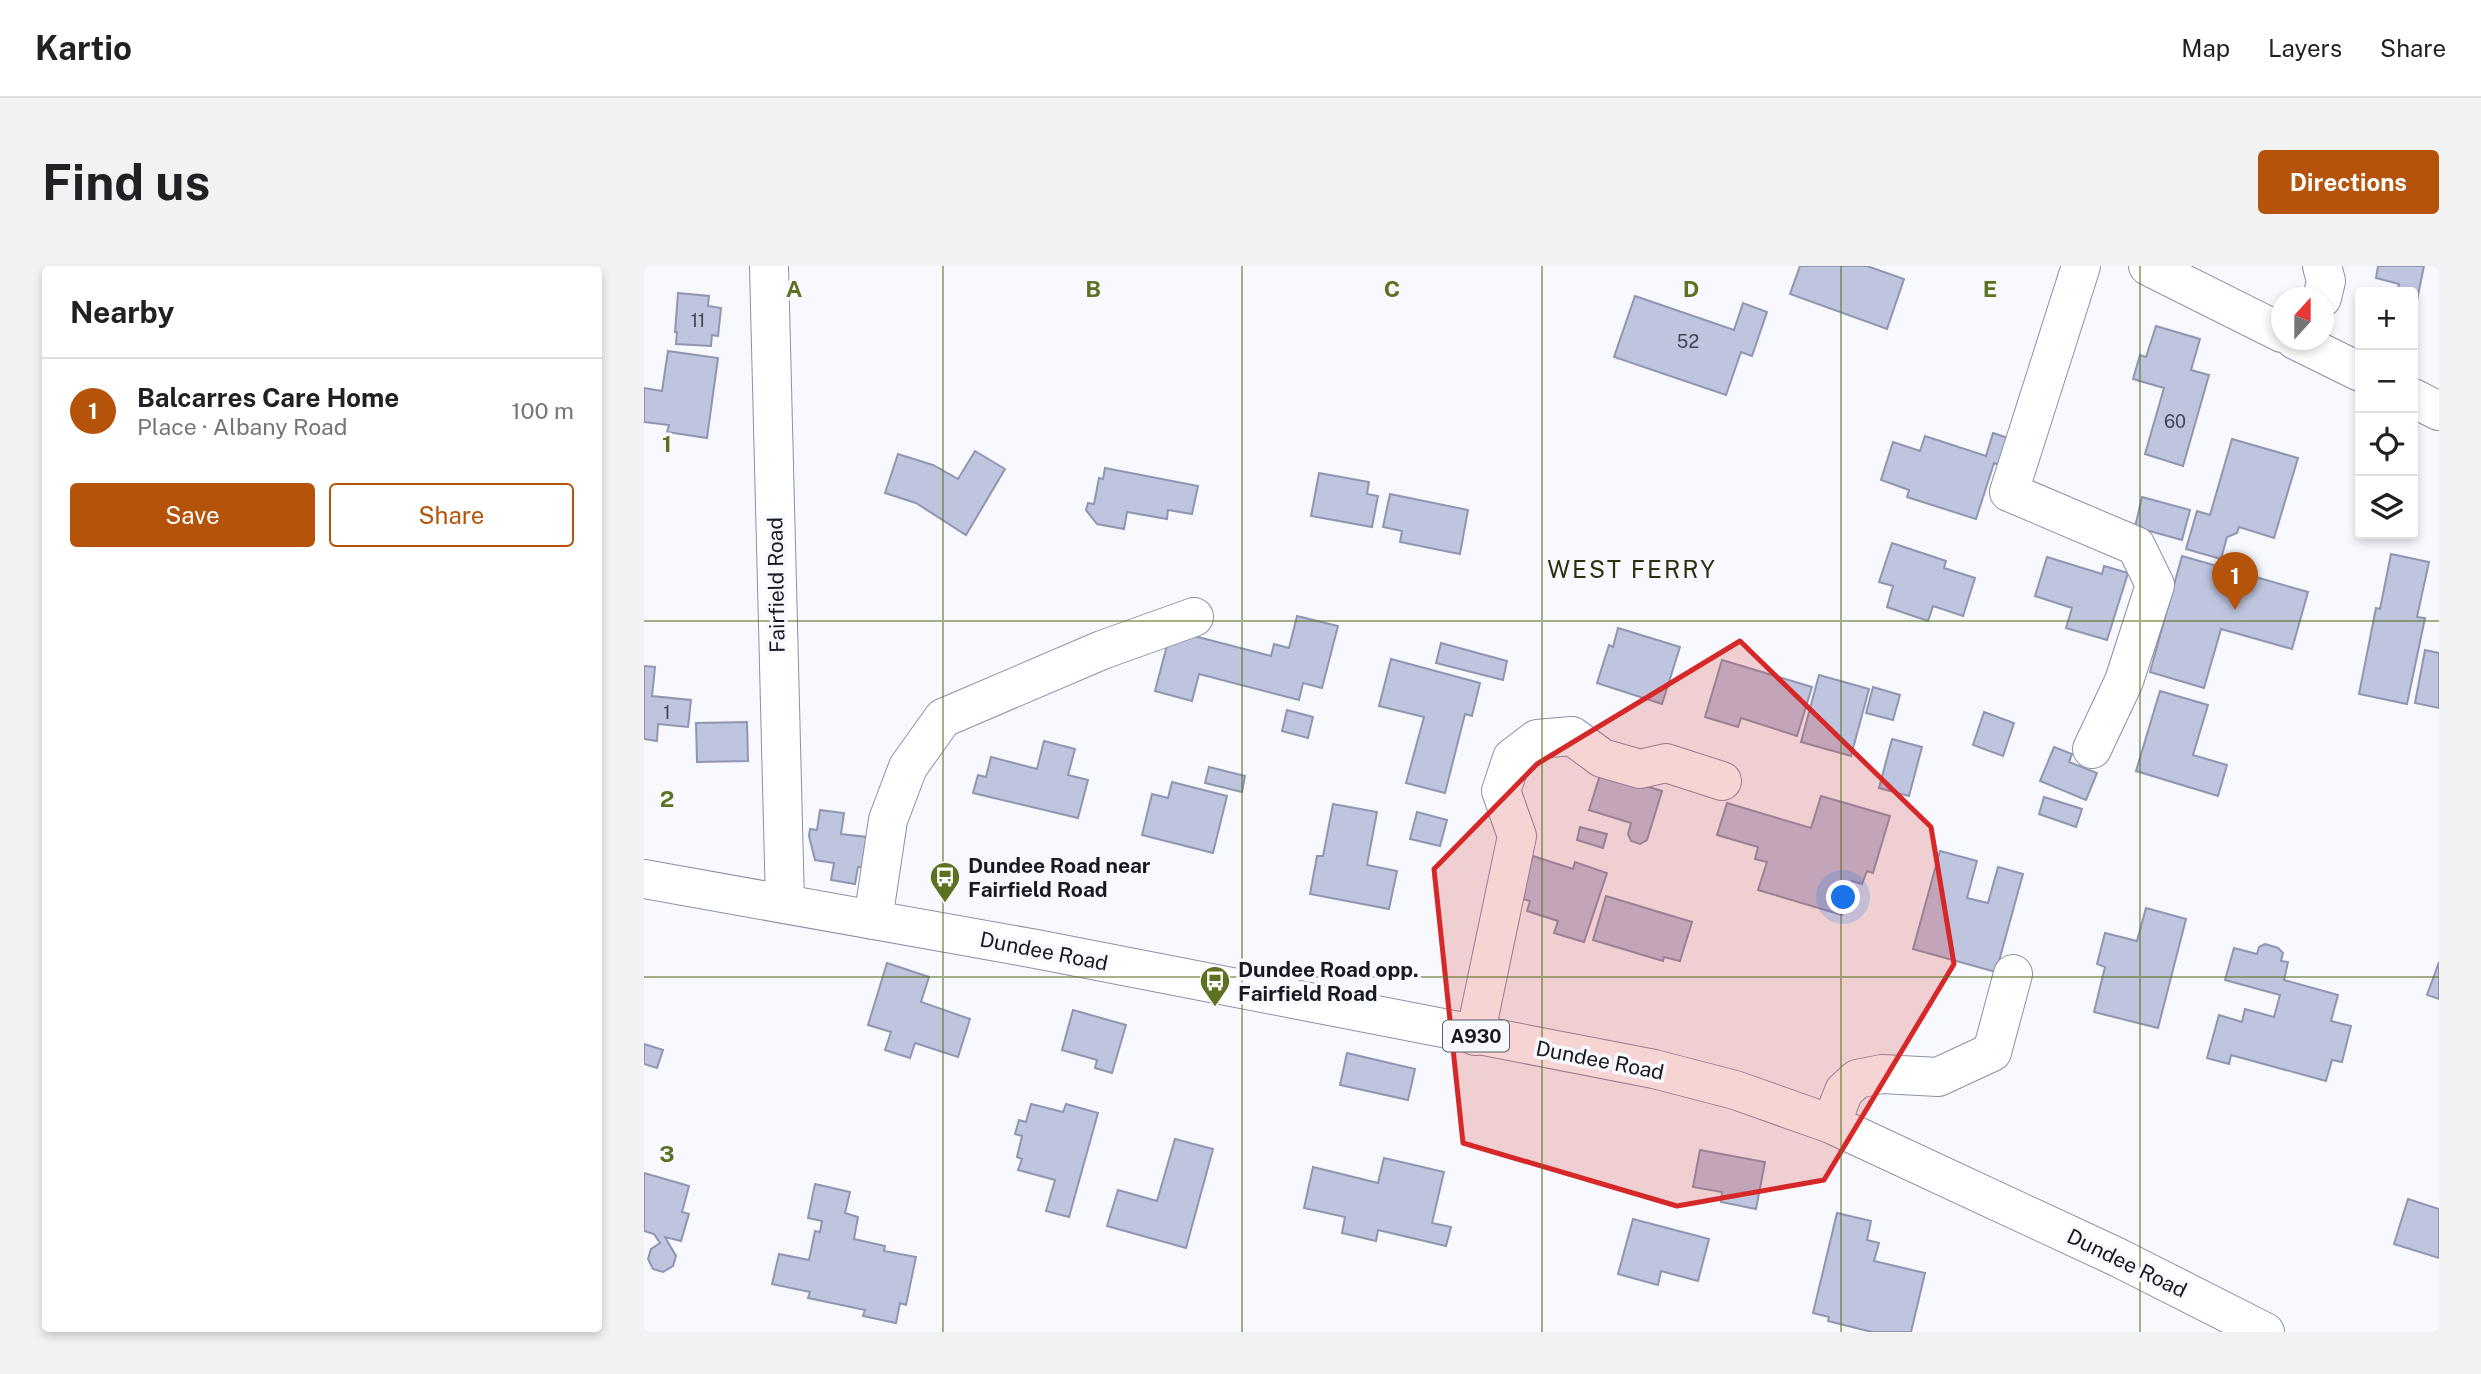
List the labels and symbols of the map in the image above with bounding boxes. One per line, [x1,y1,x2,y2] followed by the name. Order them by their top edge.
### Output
[786,275,803,302] text: A
[1085,275,1101,302] text: B
[1384,275,1400,302] text: C
[1683,275,1699,302] text: D
[1983,275,1997,302] text: E
[2271,287,2334,350] north arrow
[691,310,705,331] house number: 11
[1677,331,1699,352] house number: 52
[2164,411,2186,432] house number: 60
[662,430,672,457] text: 1
[762,517,790,653] street label: Fairfield Road
[2212,552,2258,610] pin: 1
[1547,555,1717,583] district label: WEST FERRY
[663,702,671,723] house number: 1
[660,785,674,812] text: 2
[968,853,1151,902] place label: Dundee Road near Fairfield Road
[928,860,962,904] bus stop icon: Dundee Road near Fairfield Road
[1826,880,1860,914] your location
[978,926,1110,976] street label: Dundee Road
[1238,957,1419,1006] place label: Dundee Road opp. Fairfield Road
[1198,964,1232,1008] bus stop icon: Dundee Road opp. Fairfield Road
[1443,1020,1509,1052] road number: A930
[1534,1035,1666,1085] street label: Dundee Road
[659,1140,675,1167] text: 3
[2063,1223,2191,1303] street label: Dundee Road

